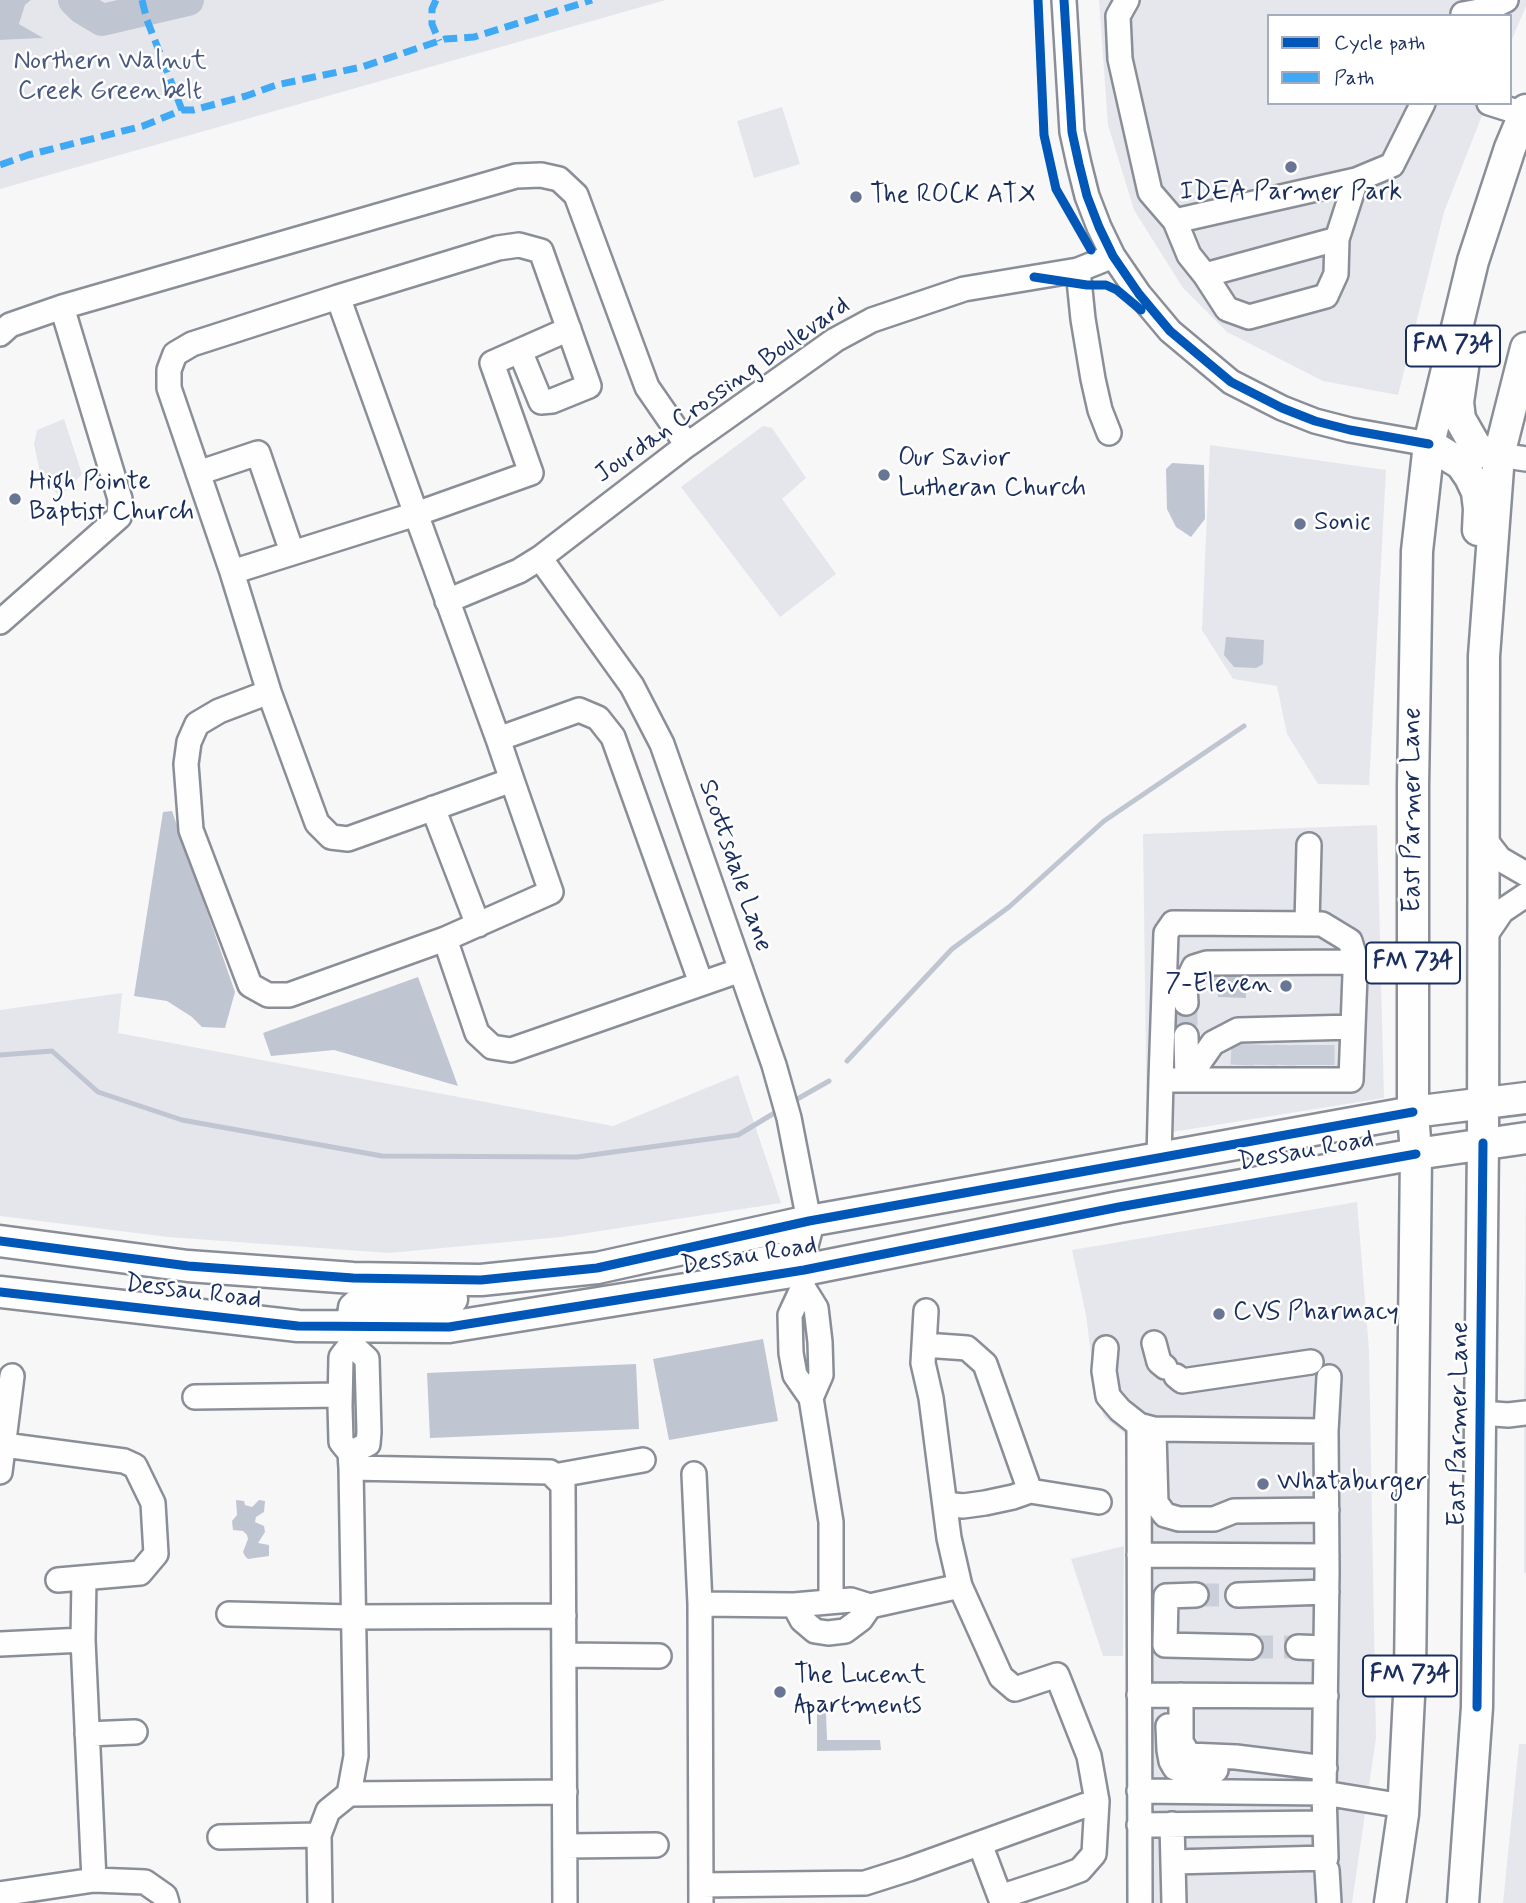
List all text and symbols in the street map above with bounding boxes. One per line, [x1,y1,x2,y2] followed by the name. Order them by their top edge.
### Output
[1267,14,1512,105] legend
[1334,29,1425,57] text: Cycle path
[14,47,206,108] park label: Northern Walnut Creek Greenbelt
[1334,64,1374,92] text: Path
[1283,159,1299,175] marker: IDEA Parmer Park
[1180,178,1402,210] place label: IDEA Parmer Park
[870,181,1036,213] place label: The ROCK ATX
[848,189,864,205] marker: The ROCK ATX
[589,291,857,491] street label: Jourdan Crossing Boulevard
[1406,326,1500,366] road number: FM 734
[898,444,1086,505] place label: Our Savior Lutheran Church
[876,467,892,483] marker: Our Savior Lutheran Church
[29,468,194,530] place label: High Pointe Baptist Church
[7,491,23,507] marker: High Pointe Baptist Church
[1314,508,1370,540] place label: Sonic
[1292,516,1308,532] marker: Sonic
[1398,707,1430,913] street label: East Parmer Lane
[690,776,778,956] street label: Scottsdale Lane
[1366,943,1460,984] road number: FM 734
[1165,970,1272,1002] place label: 7-Eleven
[1278,978,1294,994] marker: 7-Eleven
[1236,1125,1376,1179] street label: Dessau Road
[679,1231,819,1283] street label: Dessau Road
[123,1269,263,1317] street label: Dessau Road
[1233,1298,1399,1330] place label: CVS Pharmacy
[1211,1306,1227,1322] marker: CVS Pharmacy
[1443,1321,1477,1527] street label: East Parmer Lane
[1277,1468,1427,1500] place label: Whataburger
[1255,1476,1271,1492] marker: Whataburger
[1363,1656,1457,1696] road number: FM 734
[794,1661,926,1722] place label: The Lucent Apartments
[772,1684,788,1700] marker: The Lucent Apartments

